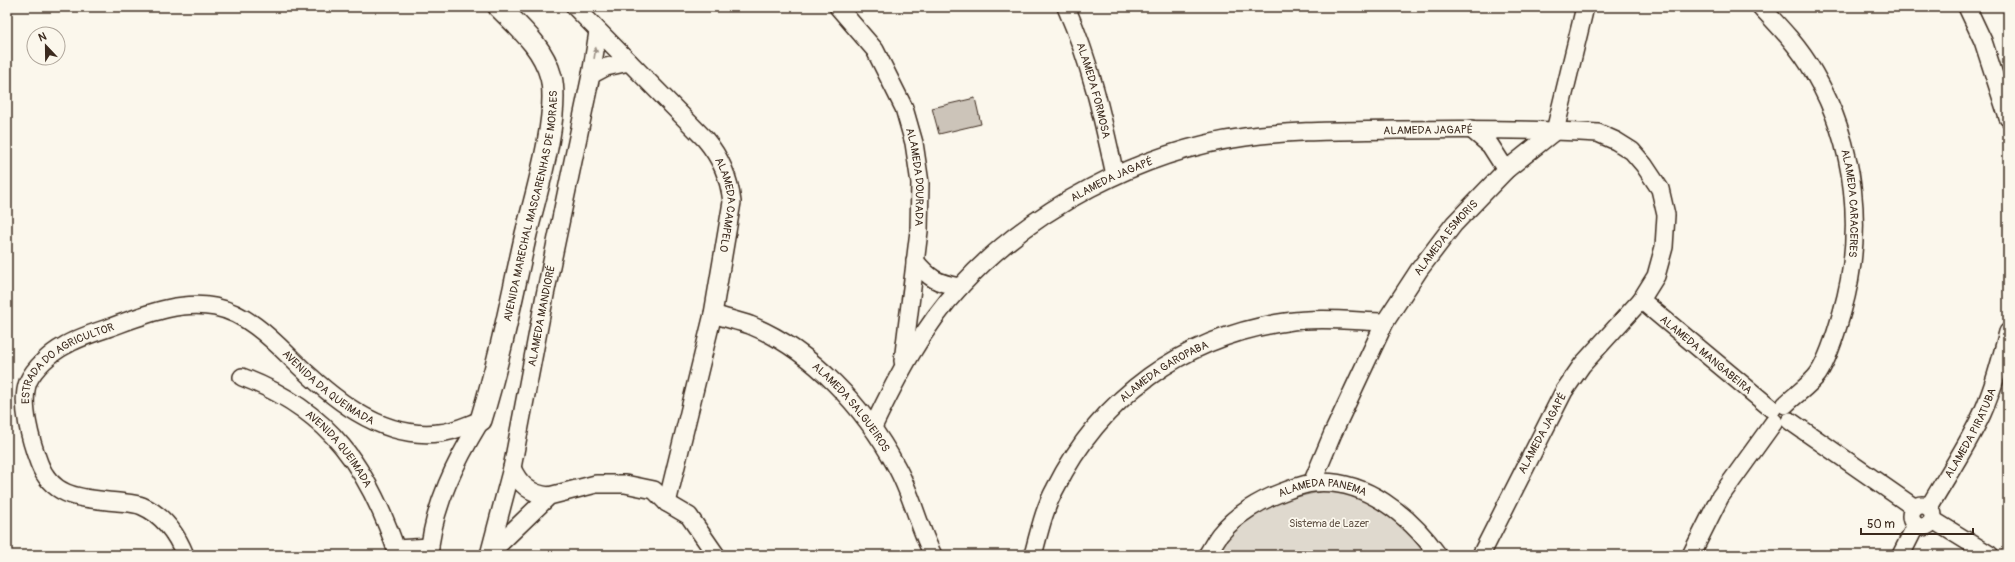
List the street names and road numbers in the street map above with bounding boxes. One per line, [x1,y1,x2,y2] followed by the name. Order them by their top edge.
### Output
[1074,41,1113,140] street label: ALAMEDA FORMOSA
[501,90,560,323] street label: AVENIDA MARECHAL MASCARENHAS DE MORAES
[1383,123,1473,137] street label: ALAMEDA JAGAPÉ
[903,126,926,226] street label: ALAMEDA DOURADA
[1838,148,1860,258] street label: ALAMEDA CARACERES
[712,155,738,253] street label: ALAMEDA CAMPELO
[1068,155,1155,205] street label: ALAMEDA JAGAPÉ
[1411,197,1481,278] street label: ALAMEDA ESMORIS
[526,264,558,367] street label: ALAMEDA MANDIORÉ
[1657,313,1755,397] street label: ALAMEDA MANGABEIRA
[19,320,116,404] street label: ESTRADA DO AGRICULTOR
[1117,338,1210,405] street label: ALAMEDA GAROPABA
[280,347,376,428] street label: AVENIDA DA QUEIMADA
[810,360,892,454] street label: ALAMEDA SALGUEIROS
[1942,386,1999,480] street label: ALAMEDA PIRATUBA
[1516,391,1569,476] street label: ALAMEDA JAGAPÉ
[303,408,374,490] street label: AVENIDA QUEIMADA
[1276,476,1369,500] street label: ALAMEDA PANEMA

